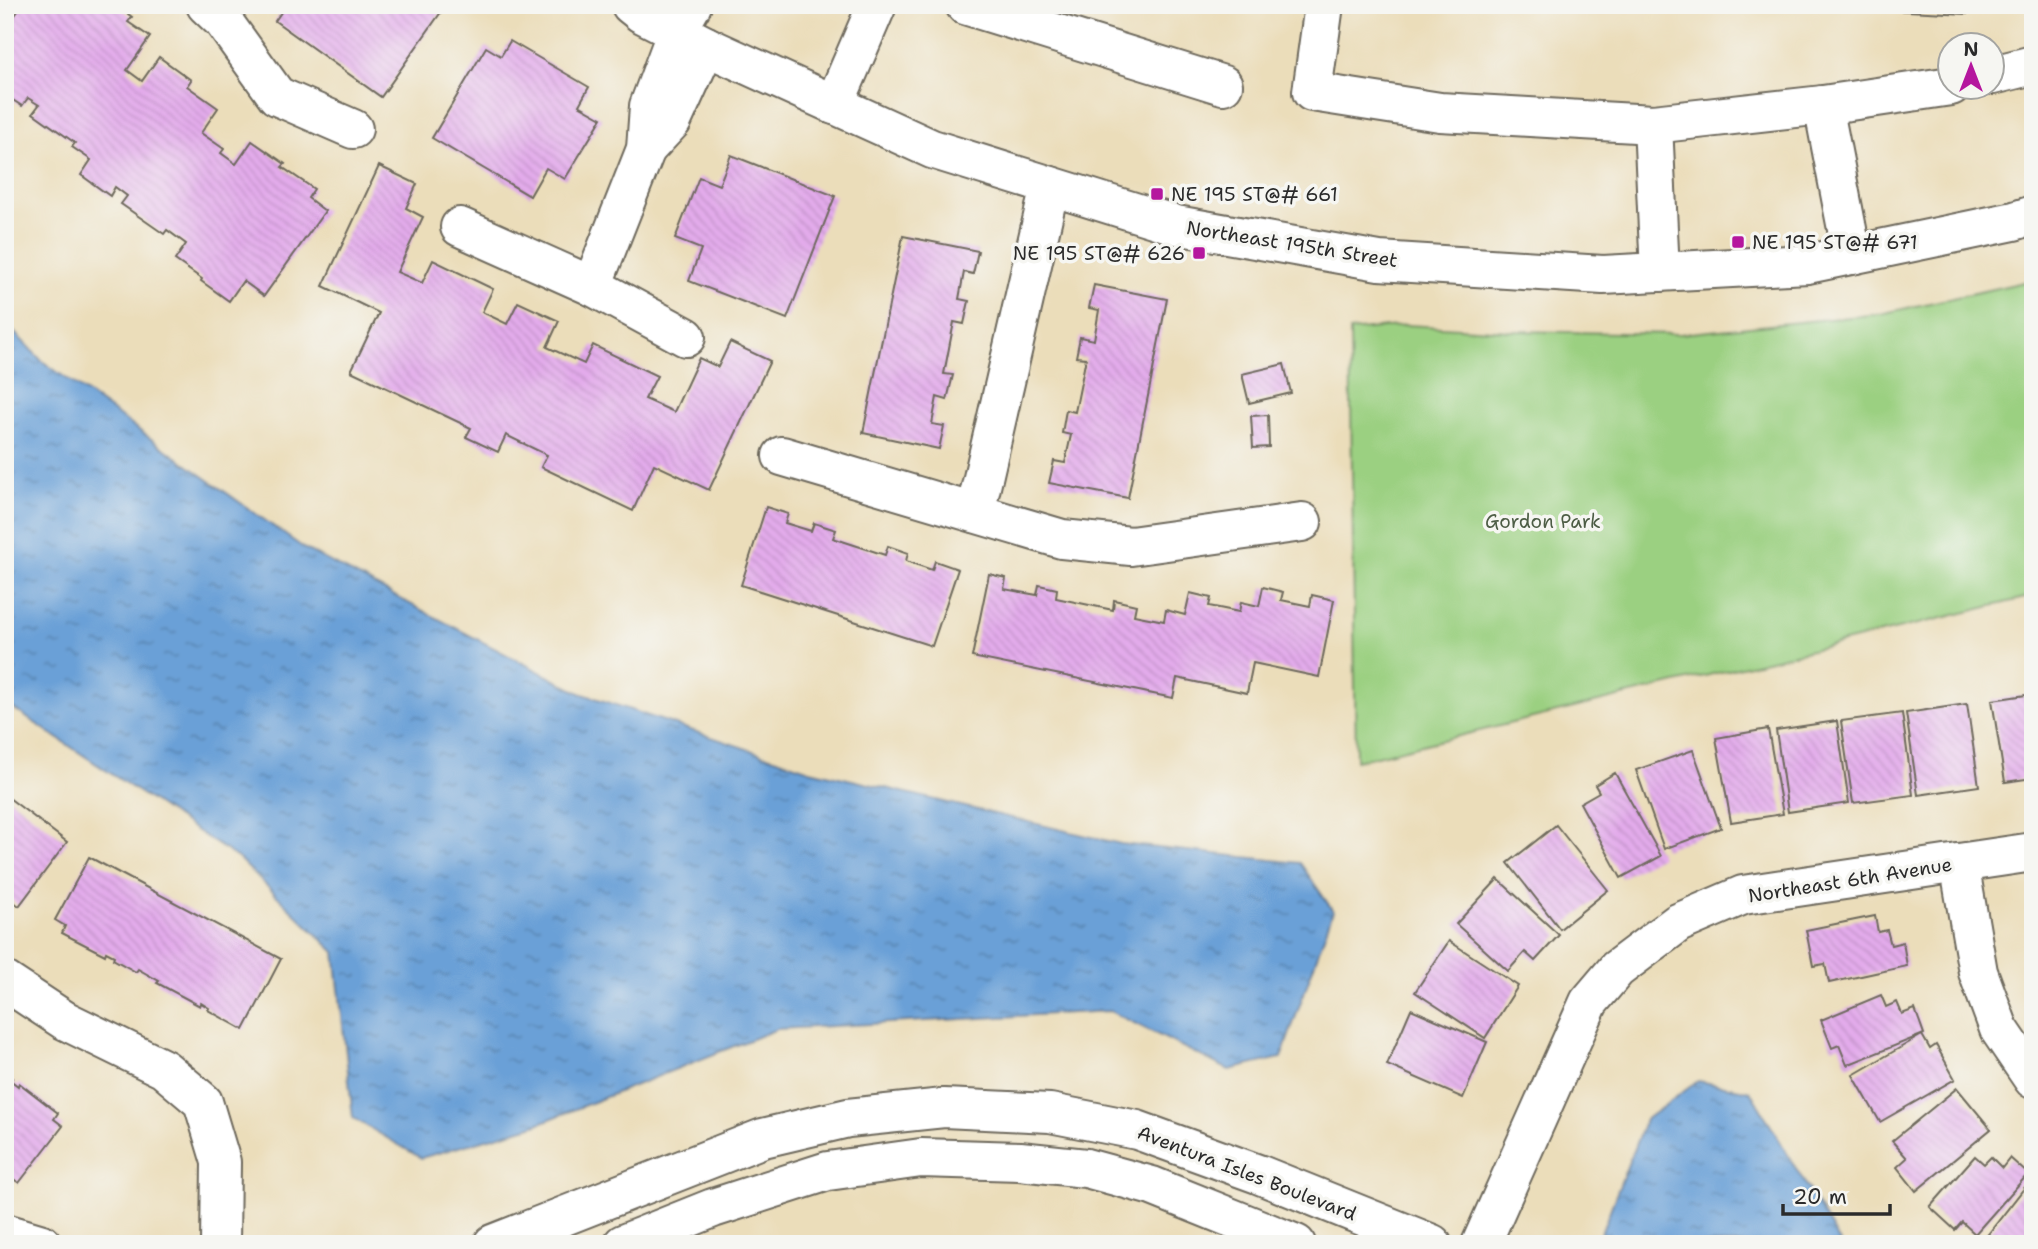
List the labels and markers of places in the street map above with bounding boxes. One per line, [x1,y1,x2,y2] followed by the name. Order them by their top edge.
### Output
[1171,182,1338,207] place label: NE 195 ST@# 661
[1149,186,1165,202] marker: NE 195 ST@# 661
[1752,230,1918,255] place label: NE 195 ST@# 671
[1730,234,1746,250] marker: NE 195 ST@# 671
[1013,241,1185,266] place label: NE 195 ST@# 626
[1191,245,1207,261] marker: NE 195 ST@# 626

